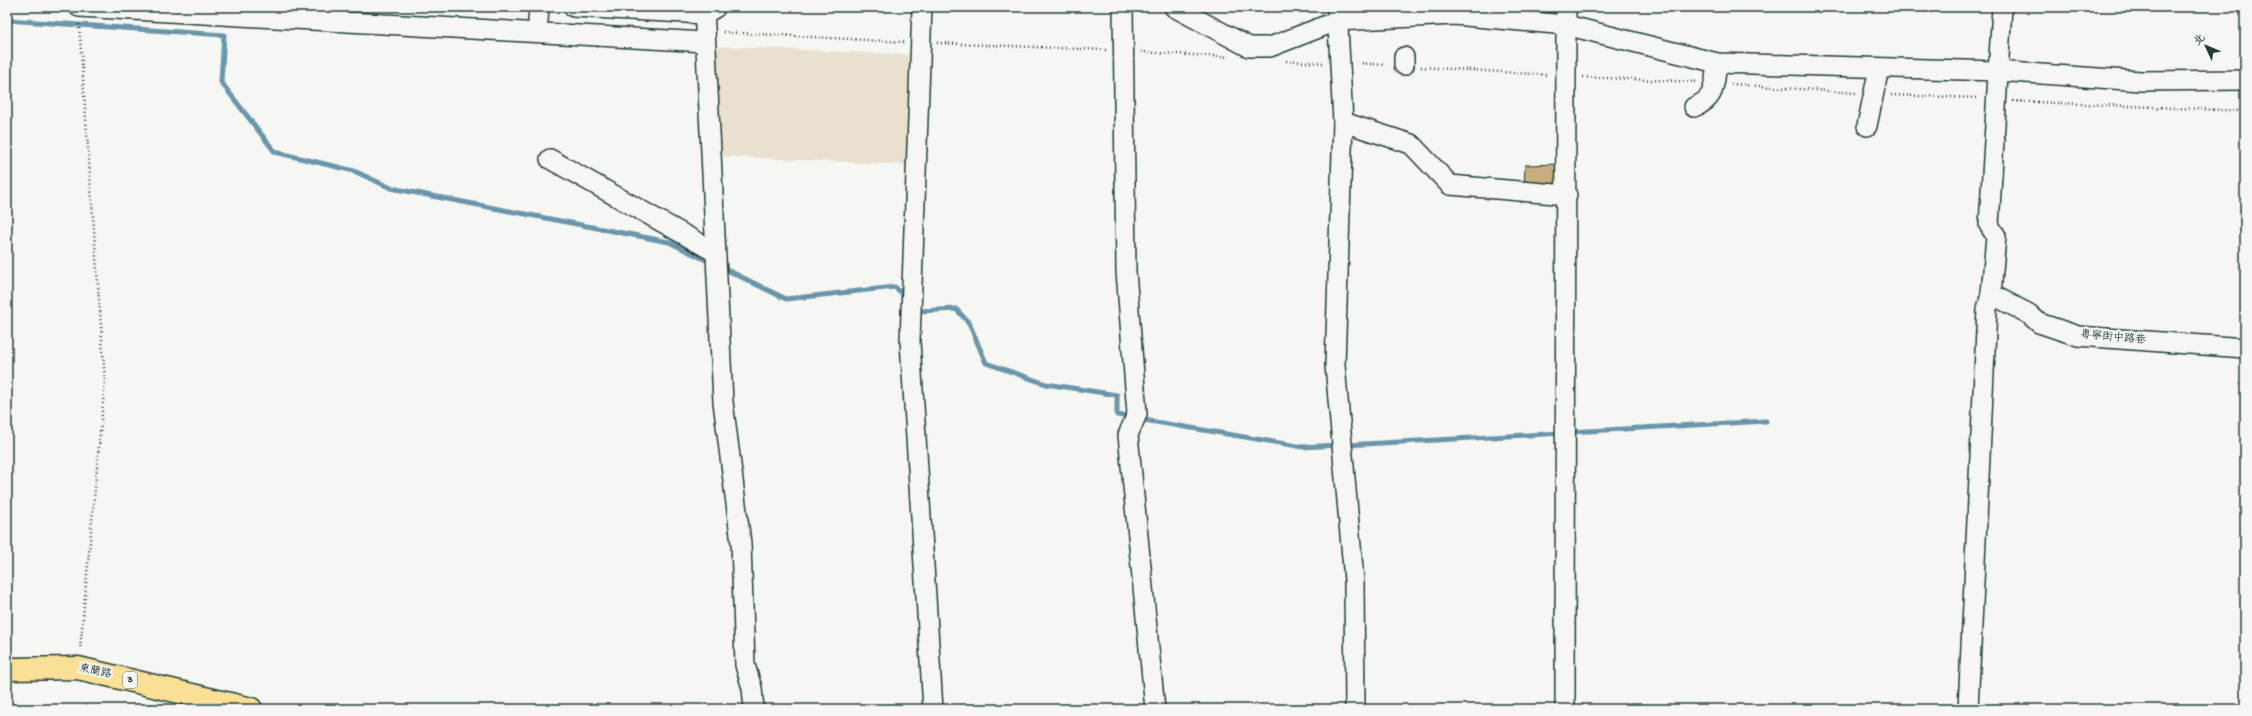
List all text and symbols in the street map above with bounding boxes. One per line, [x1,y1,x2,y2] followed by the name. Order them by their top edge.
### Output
[2186,26,2226,66] north arrow
[2192,32,2208,49] text: 北
[2080,328,2146,347] street label: 粵寧街中路巷
[78,662,113,681] street label: 東蘭路
[123,672,137,688] road number: 3

